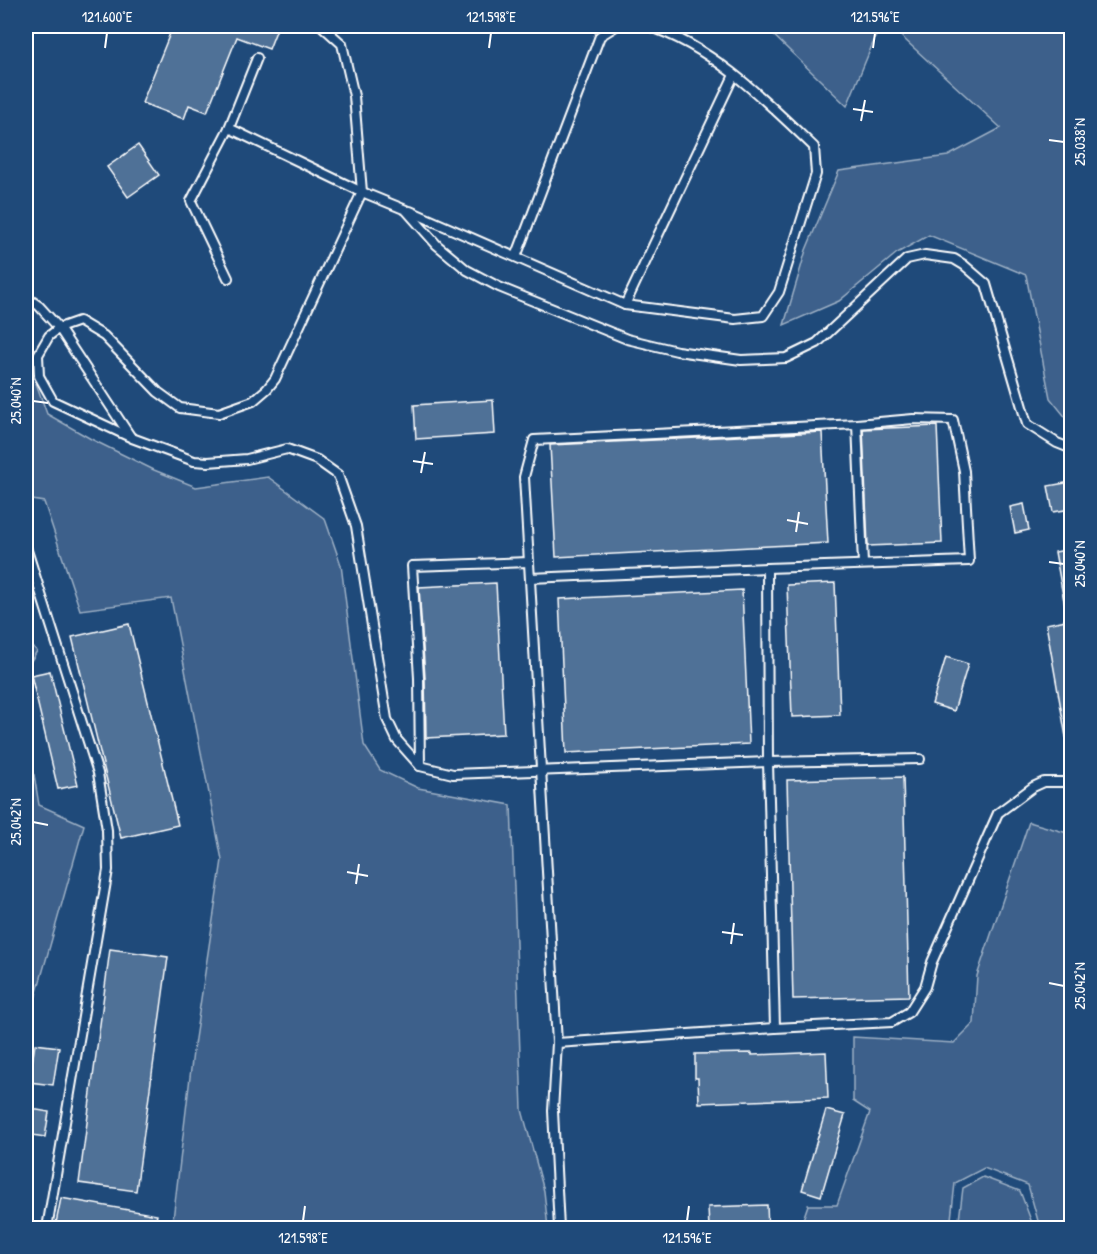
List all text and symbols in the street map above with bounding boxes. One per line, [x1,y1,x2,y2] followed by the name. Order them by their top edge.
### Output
[82,6,133,27] text: 121.600°E
[466,6,516,27] text: 121.598°E
[850,6,900,27] text: 121.596°E
[1069,118,1090,166] text: 25.038°N
[5,377,26,425] text: 25.040°N
[1069,540,1090,588] text: 25.040°N
[5,798,26,846] text: 25.042°N
[1069,962,1090,1010] text: 25.042°N
[278,1227,328,1248] text: 121.598°E
[662,1227,712,1248] text: 121.596°E

